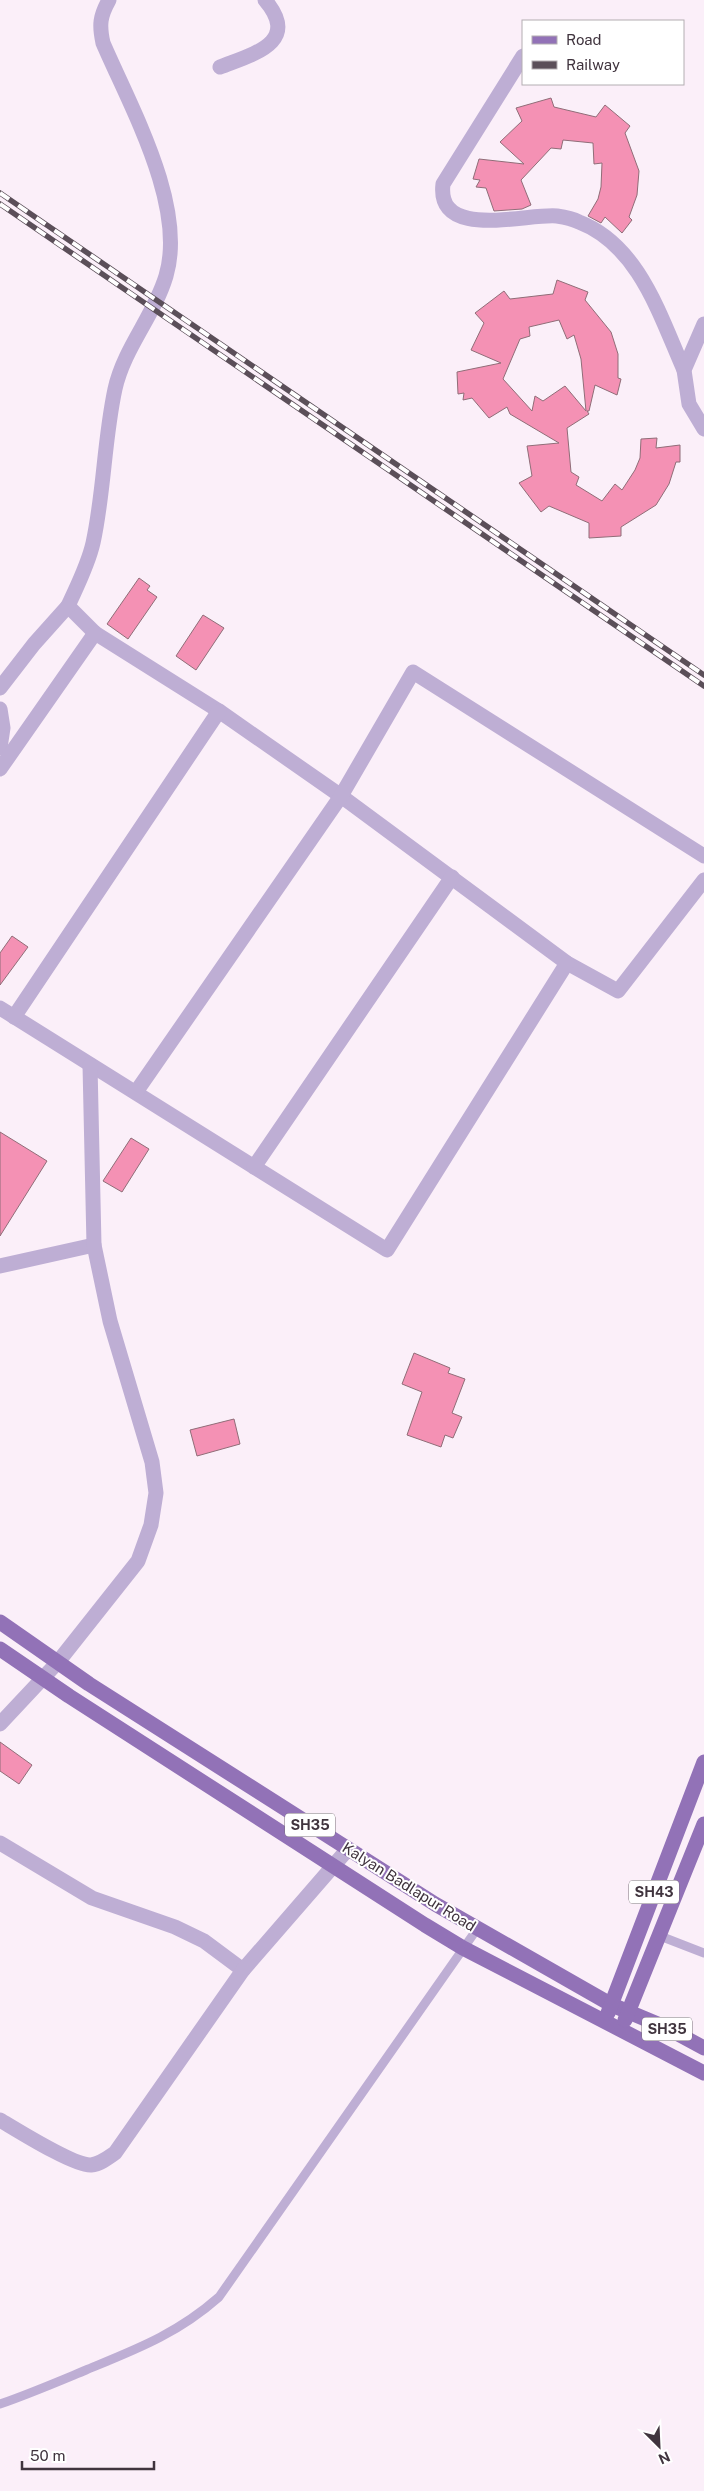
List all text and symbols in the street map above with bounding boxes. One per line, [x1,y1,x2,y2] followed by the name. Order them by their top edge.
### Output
[522,20,684,85] legend
[566,31,602,48] text: Road
[566,56,620,73] text: Railway
[285,1814,335,1836] road number: SH35
[339,1839,479,1935] street label: Kalyan Badlapur Road
[629,1880,679,1904] road number: SH43
[642,2018,692,2040] road number: SH35
[634,2421,684,2471] north arrow
[22,2438,155,2470] scale bar
[30,2447,65,2464] text: 50 m
[656,2448,673,2467] text: N

